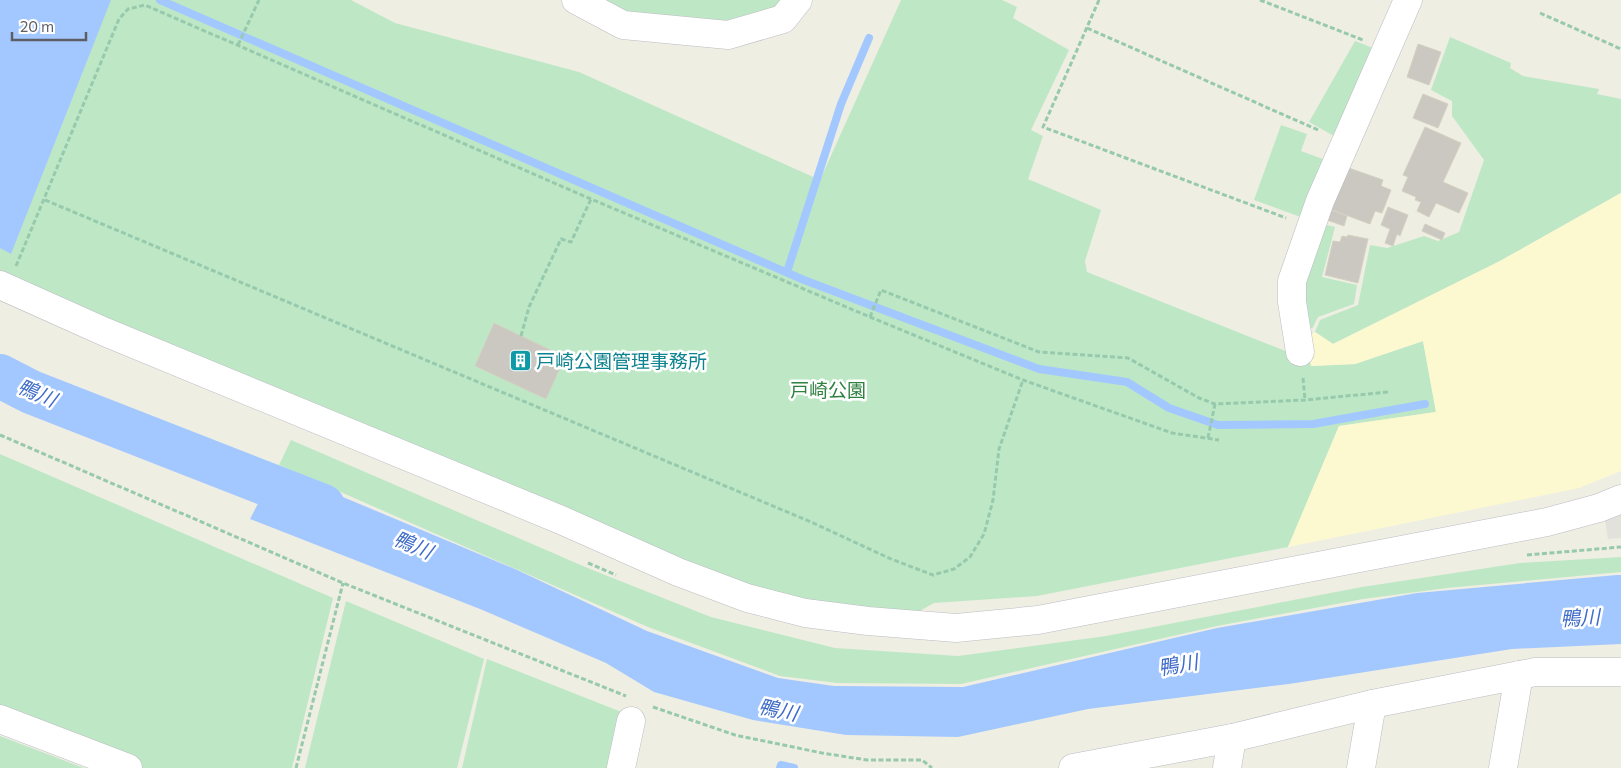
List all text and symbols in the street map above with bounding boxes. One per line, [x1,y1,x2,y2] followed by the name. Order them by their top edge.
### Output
[12,10,86,42] scale bar
[20,17,54,35] text: 20 m
[508,349,532,373] building icon: 戸崎公園管理事務所
[536,349,707,372] place label: 戸崎公園管理事務所
[14,373,62,412] water label: 鴨川
[790,378,866,401] park label: 戸崎公園
[390,525,438,564] water label: 鴨川
[1559,604,1603,630] water label: 鴨川
[1156,648,1202,679] water label: 鴨川
[756,693,802,725] water label: 鴨川

